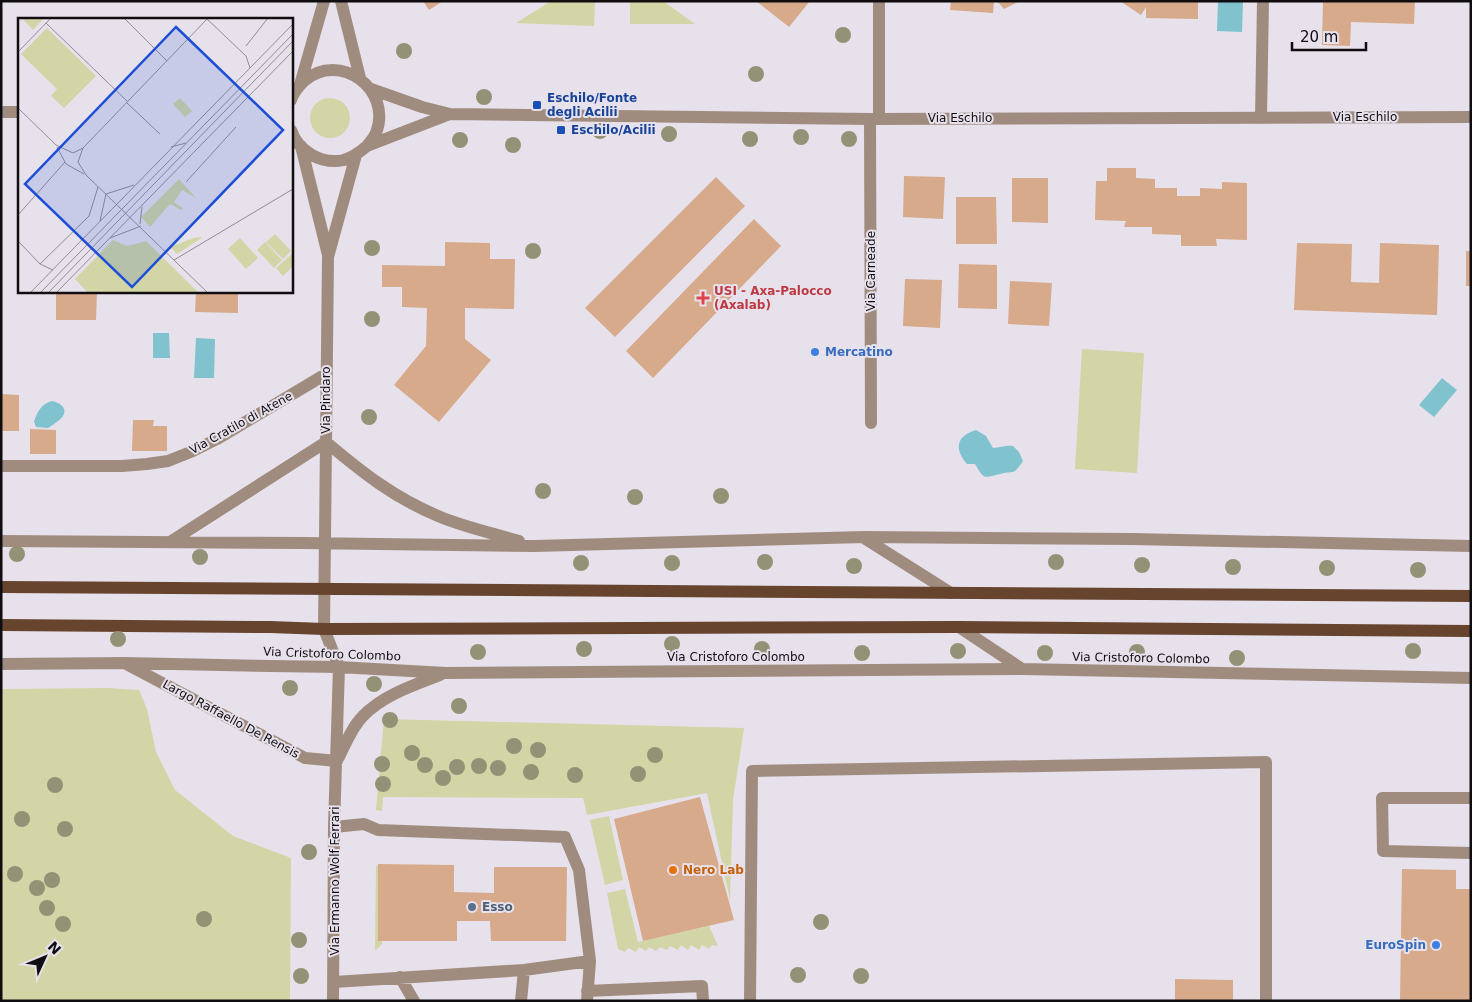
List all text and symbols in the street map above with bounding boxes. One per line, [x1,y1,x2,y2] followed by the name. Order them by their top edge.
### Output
[18,18,292,292] inset map
[1292,20,1366,52] scale bar
[1300,28,1338,46] text: 20 m
[547,91,637,119] place label: Eschilo/Fonte degli Acilii
[531,99,543,111] marker: Eschilo/Fonte degli Acilii
[1333,110,1397,124] street label: Via Eschilo
[928,111,992,125] street label: Via Eschilo
[571,123,656,137] place label: Eschilo/Acilii
[555,124,567,136] marker: Eschilo/Acilii
[864,231,878,311] street label: Via Carneade
[714,284,832,312] place label: USI - Axa-Palocco (Axalab)
[696,291,710,305] marker: USI - Axa-Palocco (Axalab)
[825,345,893,359] place label: Mercatino
[809,346,821,358] marker: Mercatino
[319,366,333,434] street label: Via Pindaro
[187,389,295,457] street label: Via Cratilo di Atene
[263,645,401,663] street label: Via Cristoforo Colombo
[667,650,805,664] street label: Via Cristoforo Colombo
[1072,650,1210,666] street label: Via Cristoforo Colombo
[160,677,302,761] street label: Largo Raffaello De Rensis
[328,807,342,955] street label: Via Ermanno Wolf Ferrari
[683,863,744,877] place label: Nero Lab
[667,864,679,876] marker: Nero Lab
[482,900,513,914] place label: Esso
[466,901,478,913] marker: Esso
[20,932,70,982] north arrow
[45,938,64,958] text: N
[1365,938,1426,952] place label: EuroSpin
[1430,939,1442,951] marker: EuroSpin

